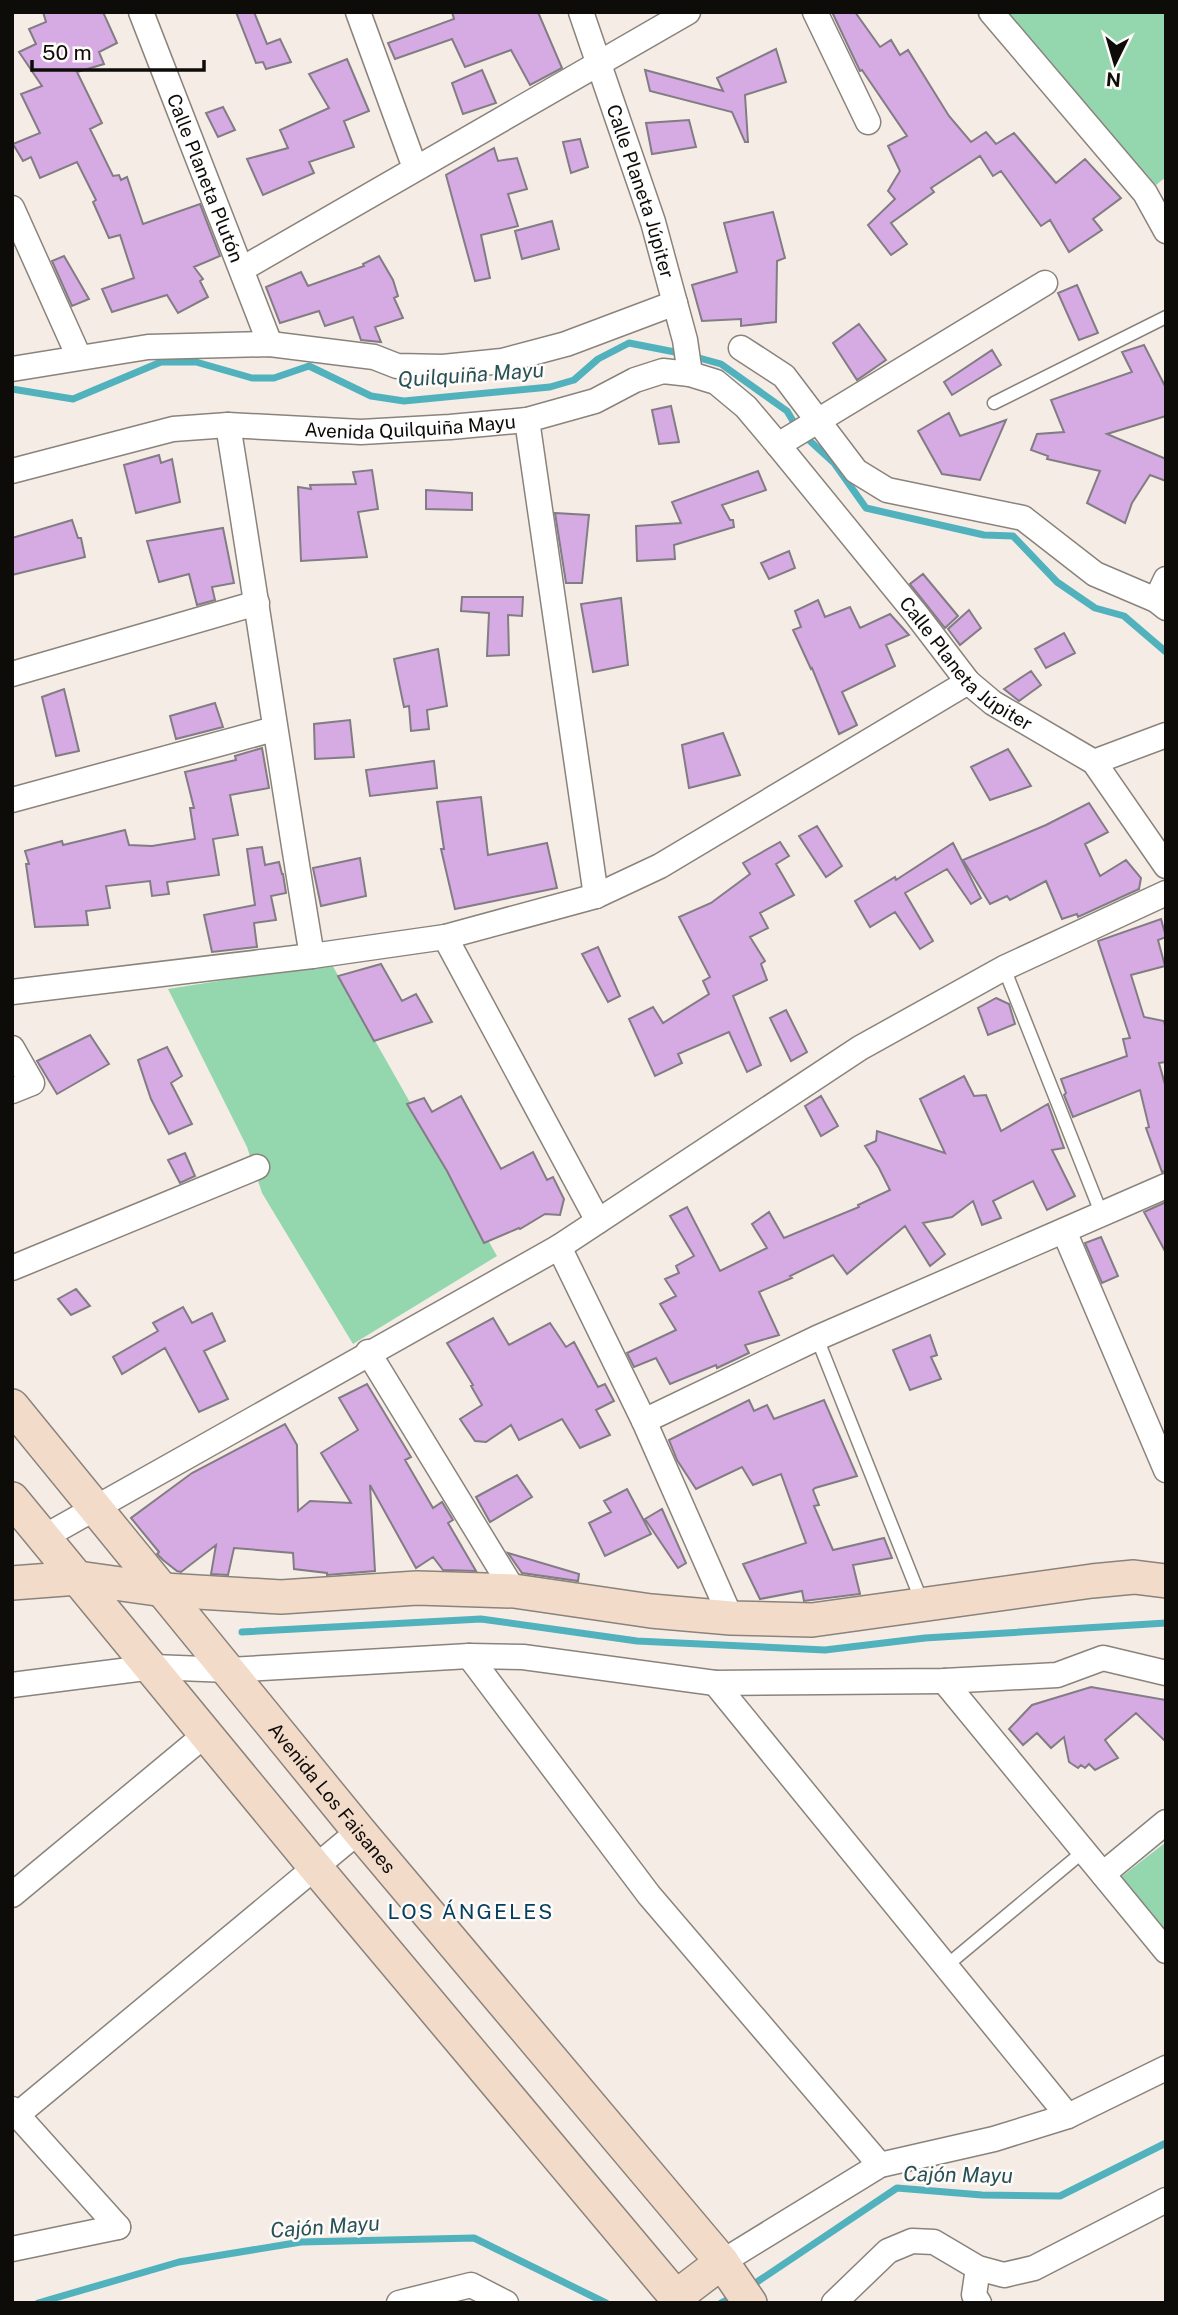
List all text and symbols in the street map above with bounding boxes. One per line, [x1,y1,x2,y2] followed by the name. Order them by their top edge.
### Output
[32,28,203,72] scale bar
[1080,28,1150,98] north arrow
[42,40,92,65] text: 50 m
[1105,68,1122,92] text: N
[163,91,248,265] street label: Calle Planeta Plutón
[602,101,679,281] street label: Calle Planeta Júpiter
[397,357,545,392] water label: Quilquiña Mayu
[304,410,517,443] street label: Avenida Quilquiña Mayu
[895,592,1036,735] street label: Calle Planeta Júpiter
[264,1718,400,1877] street label: Avenida Los Faisanes
[388,1899,554,1924] district label: LOS ÁNGELES
[903,2161,1013,2188] water label: Cajón Mayu
[269,2210,381,2243] water label: Cajón Mayu

